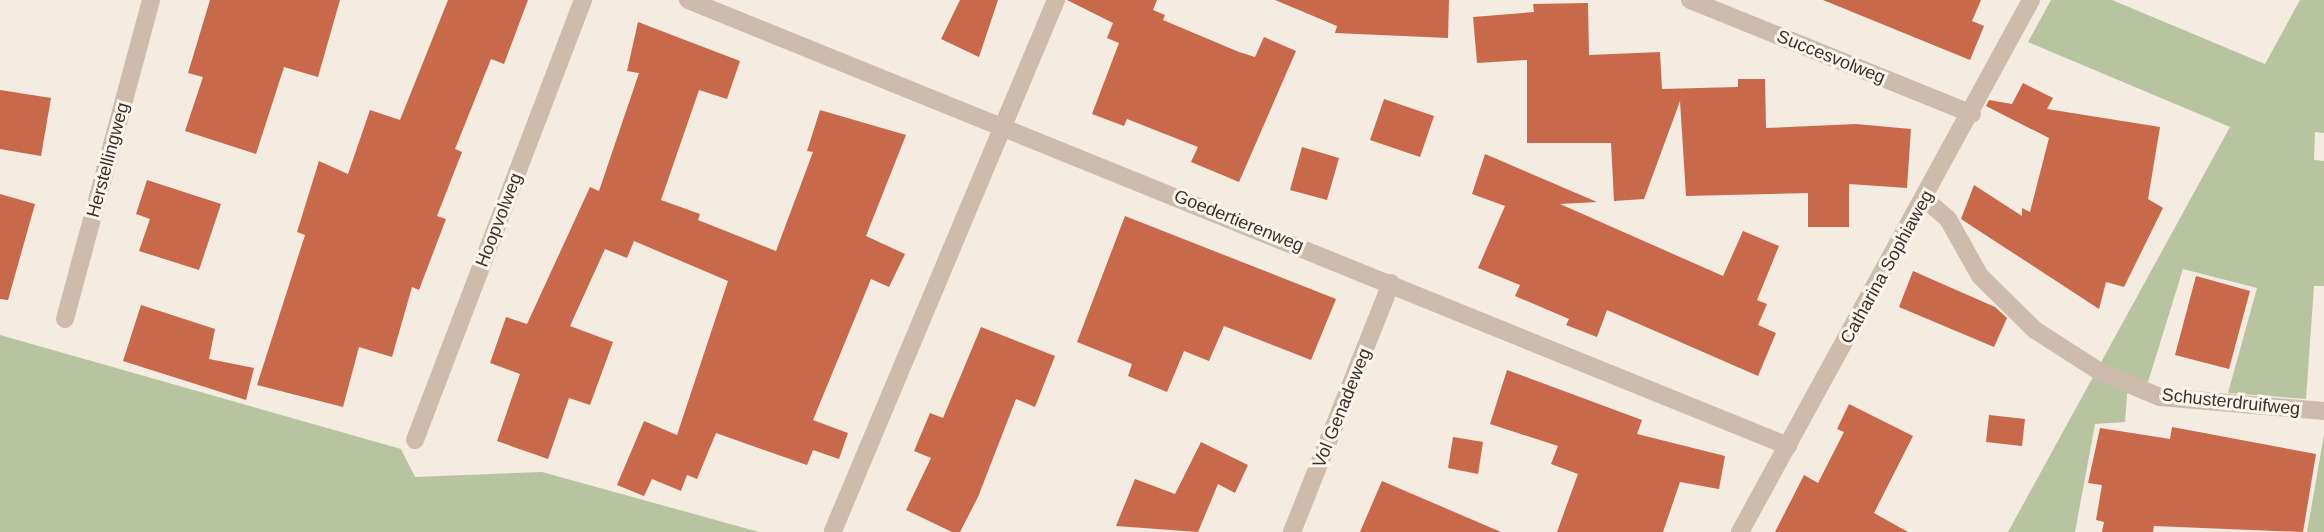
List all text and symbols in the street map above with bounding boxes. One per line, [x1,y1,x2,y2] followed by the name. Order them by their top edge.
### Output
[1774,25,1888,89] street label: Succesvolweg
[82,100,134,220] street label: Herstellingweg
[471,170,527,270] street label: Hoopvolweg
[1171,185,1307,257] street label: Goedertierenweg
[1836,186,1938,348] street label: Catharina Sophiaweg
[1308,345,1376,471] street label: Vol Genadeweg
[2161,384,2301,420] street label: Schusterdruifweg

